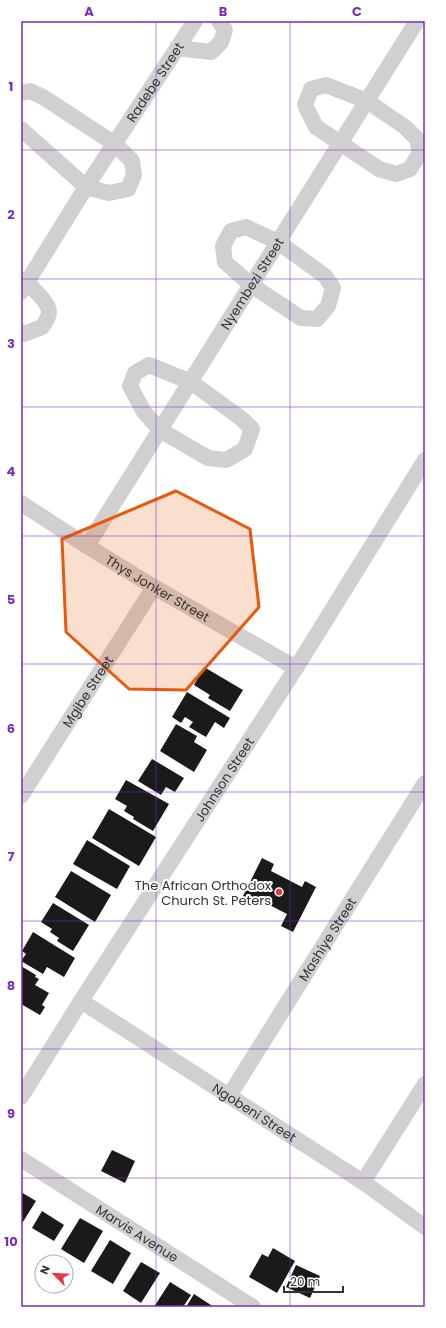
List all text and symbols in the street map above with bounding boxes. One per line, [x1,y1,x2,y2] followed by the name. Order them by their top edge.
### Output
[84,2,94,21] text: A
[219,2,228,21] text: B
[352,2,362,21] text: C
[122,38,189,126] street label: Radebe Street
[9,77,13,96] text: 1
[7,205,15,224] text: 2
[216,234,289,334] street label: Nyembezi Street
[7,334,15,353] text: 3
[7,462,16,481] text: 4
[102,551,213,627] street label: Thys Jonker Street
[7,590,15,609] text: 5
[58,652,118,731] street label: Mgibe Street
[7,719,15,738] text: 6
[190,734,259,826] street label: Johnson Street
[8,847,15,866] text: 7
[135,876,272,910] place label: The African Orthodox Church St. Peters
[274,887,284,897] marker: The African Orthodox Church St. Peters
[294,894,361,985] street label: Mashiye Street
[7,976,15,995] text: 8
[208,1079,300,1147] street label: Ngobeni Street
[7,1104,15,1123] text: 9
[92,1200,182,1267] street label: Marvis Avenue
[4,1232,18,1251] text: 10
[34,1254,74,1294] north arrow
[36,1263,54,1277] text: N
[284,1268,343,1294] scale bar
[290,1273,320,1290] text: 20 m

